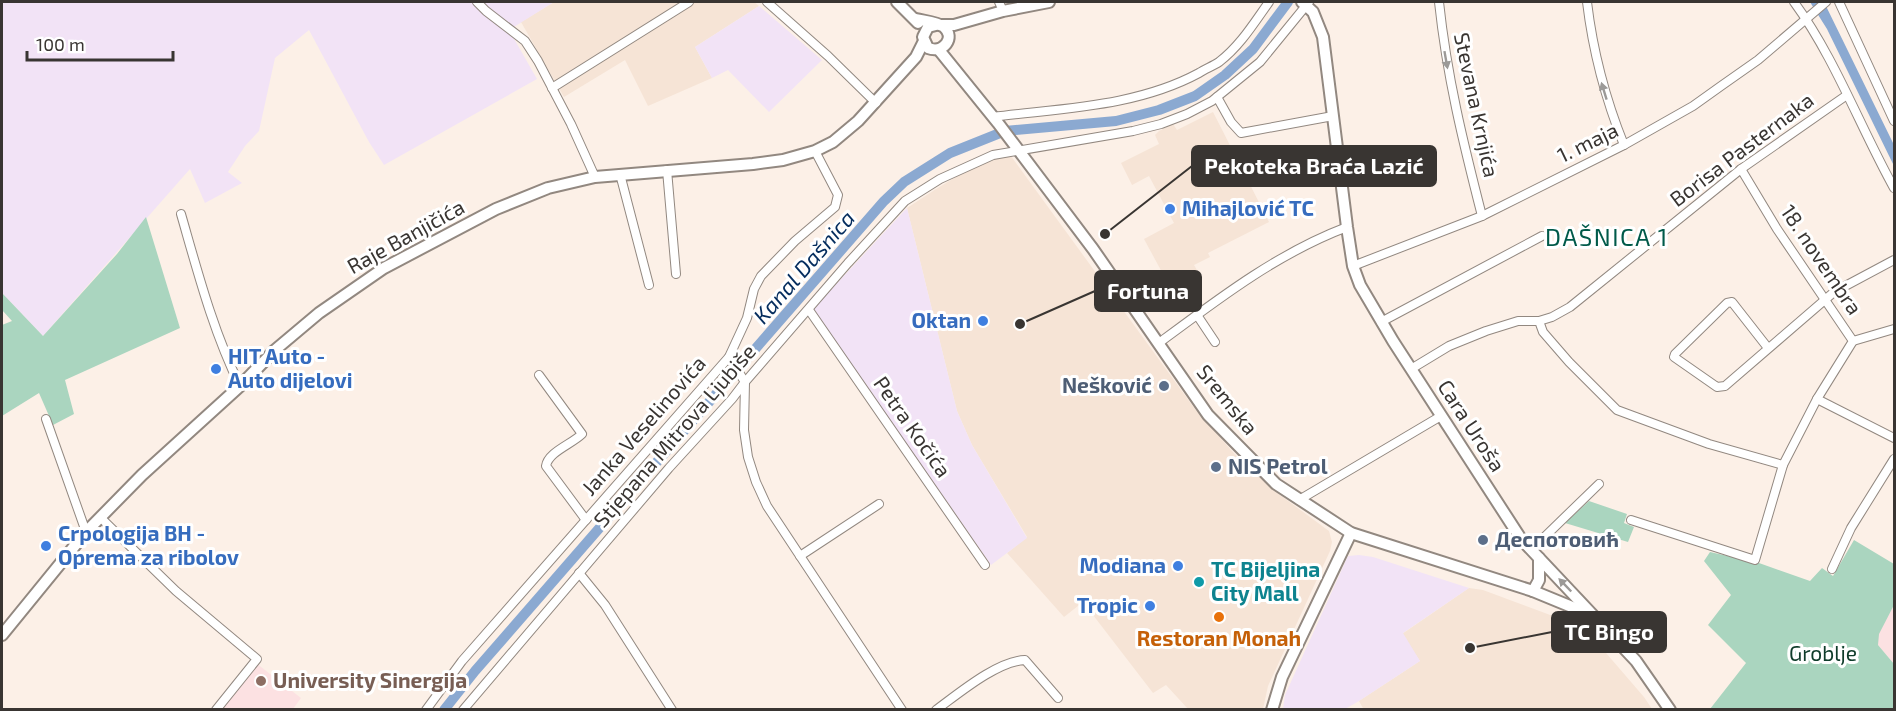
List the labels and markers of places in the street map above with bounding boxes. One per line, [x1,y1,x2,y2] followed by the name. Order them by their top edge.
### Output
[1192,146,1436,186] callout: Pekoteka Braća Lazić
[1182,195,1314,220] place label: Mihajlović TC
[1163,202,1177,216] marker: Mihajlović TC
[1095,271,1201,311] callout: Fortuna
[912,307,971,332] place label: Oktan
[976,314,990,328] marker: Oktan
[228,343,352,392] place label: HIT Auto - Auto dijelovi
[209,362,223,376] marker: HIT Auto - Auto dijelovi
[1062,372,1152,397] place label: Nešković
[1157,379,1171,393] marker: Nešković
[1228,453,1328,478] place label: NIS Petrol
[1209,460,1223,474] marker: NIS Petrol
[58,520,239,569] place label: Crpologija BH - Oprema za ribolov
[1495,526,1619,551] place label: Деспотовић
[1476,533,1490,547] marker: Деспотовић
[39,539,53,553] marker: Crpologija BH - Oprema za ribolov
[1080,552,1166,577] place label: Modiana
[1211,556,1320,606] place label: TC Bijeljina City Mall
[1171,559,1185,573] marker: Modiana
[1192,575,1206,589] marker: TC Bijeljina City Mall
[1077,592,1138,617] place label: Tropic
[1143,599,1157,613] marker: Tropic
[1212,610,1226,624] marker: Restoran Monah
[1552,612,1666,652] callout: TC Bingo
[1137,625,1301,650] place label: Restoran Monah
[273,667,467,693] place label: University Sinergija
[254,674,268,688] marker: University Sinergija

